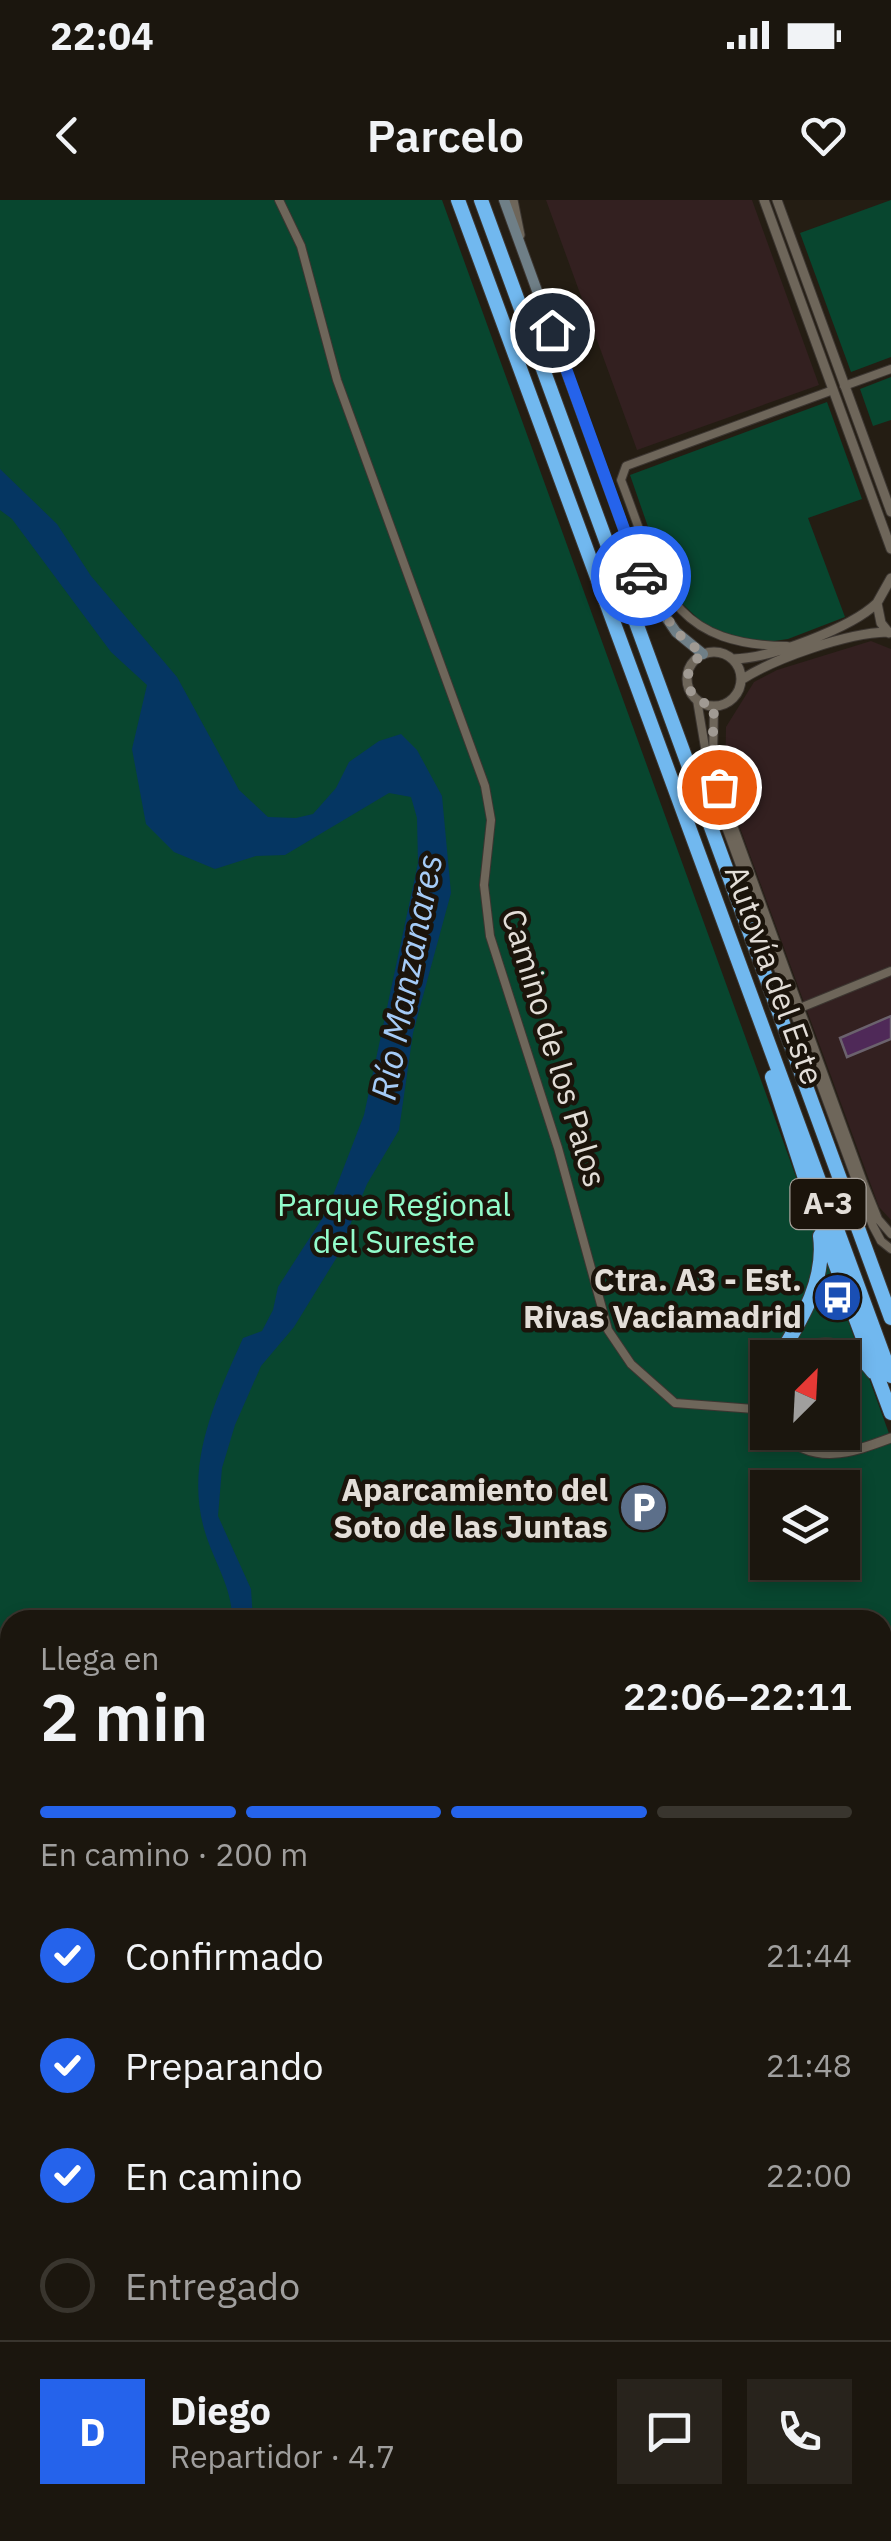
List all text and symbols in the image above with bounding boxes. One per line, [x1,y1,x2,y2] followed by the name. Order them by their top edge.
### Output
[50,11,154,60] text: 22:04
[367,106,524,164] text: Parcelo
[40,108,95,163] icon: back
[796,108,851,163] icon: heart
[510,288,595,373] pin
[525,303,580,358] icon: home
[591,526,691,626] courier
[614,549,669,604] icon: car
[677,745,762,830] pin
[692,760,747,815] icon: bag
[360,850,452,1104] water label: Río Manzanares
[716,859,834,1090] street label: Autovía del Este
[493,904,617,1192] street label: Camino de los Palos
[790,1179,866,1229] road number: A-3
[277,1183,511,1262] park label: Parque Regional del Sureste
[523,1258,802,1337] place label: Ctra. A3 - Est. Rivas Vaciamadrid
[811,1272,863,1324] bus stop icon: Ctra. A3 - Est. Rivas Vaciamadrid
[750,1340,860,1450] north arrow
[750,1340,860,1580] map controls
[333,1468,608,1547] place label: Aparcamiento del Soto de las Juntas
[750,1470,860,1580] button: layers
[617,1482,669,1534] parking icon: Aparcamiento del Soto de las Juntas
[40,1637,160,1679] text: Llega en
[623,1671,852,1720] text: 22:06–22:11
[40,1674,208,1759] text: 2 min
[40,1833,308,1875] text: En camino · 200 m
[40,1928,95,1983] icon: check
[125,1931,324,1980] text: Confirmado
[766,1934,852,1976] text: 21:44
[40,2038,95,2093] icon: check
[125,2041,324,2090] text: Preparando
[766,2044,852,2086] text: 21:48
[40,2148,95,2203] icon: check
[125,2151,303,2200] text: En camino
[766,2154,852,2196] text: 22:00
[125,2261,300,2310] text: Entregado
[617,2379,722,2484] button: chat
[747,2379,852,2484] button: phone
[170,2386,271,2435] text: Diego
[79,2407,106,2456] text: D
[170,2435,395,2477] text: Repartidor · 4.7

